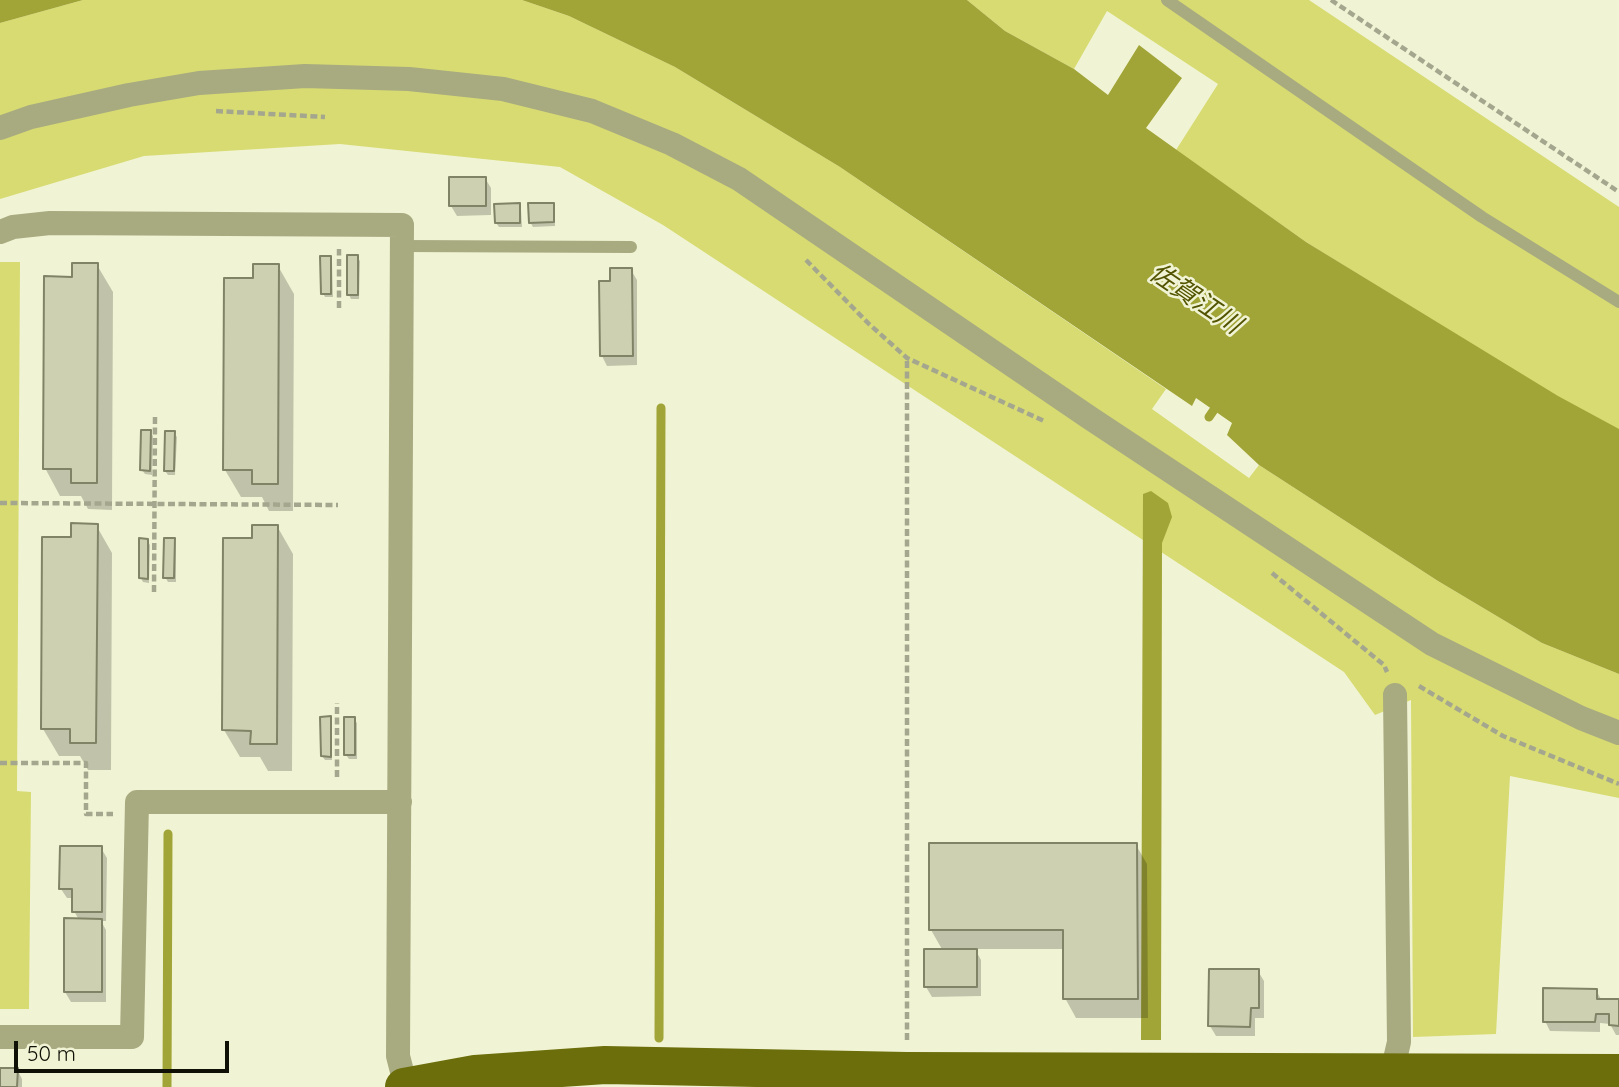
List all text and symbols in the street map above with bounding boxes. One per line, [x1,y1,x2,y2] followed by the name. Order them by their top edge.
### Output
[1143,257,1247,341] water label: 佐賀江川
[18,1028,233,1072] scale bar
[27,1040,76,1066] text: 50 m

